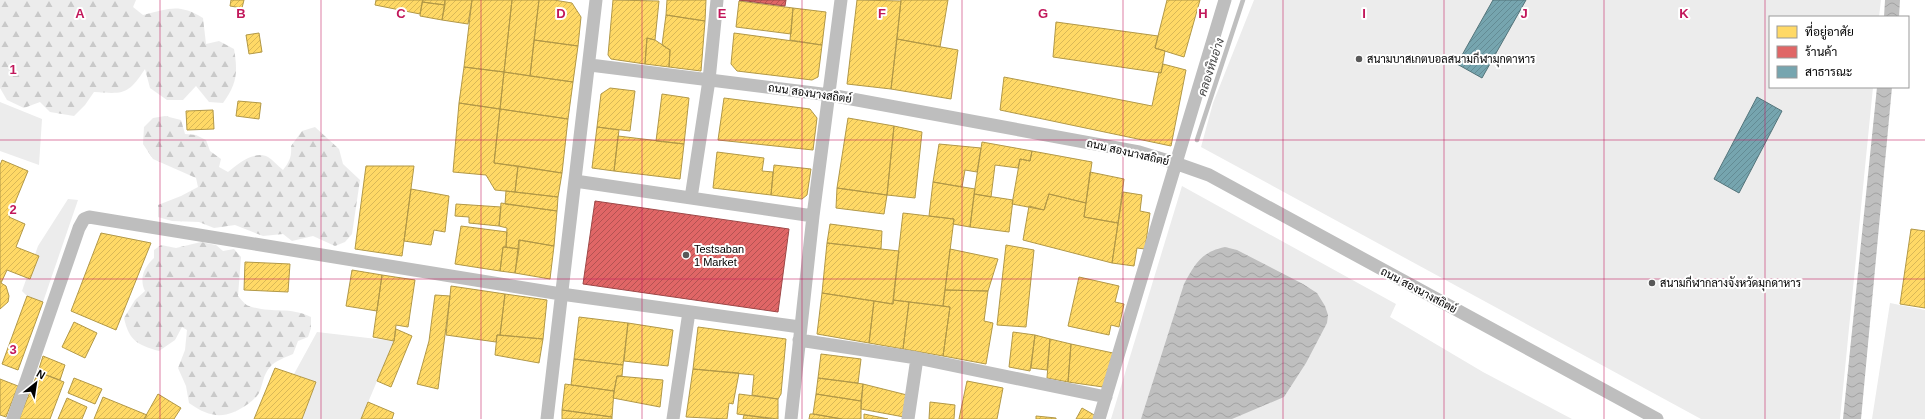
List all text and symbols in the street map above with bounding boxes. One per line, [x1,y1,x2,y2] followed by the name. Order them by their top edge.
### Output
[75,6,85,21] text: A
[236,6,246,21] text: B
[396,6,406,21] text: C
[556,6,566,21] text: D
[718,6,727,21] text: E
[878,6,886,21] text: F
[1038,6,1048,21] text: G
[1198,6,1208,21] text: H
[1362,6,1366,21] text: I
[1520,6,1528,21] text: J
[1679,6,1689,21] text: K
[1769,16,1909,88] legend
[1805,21,1854,40] text: ที่อยู่อาศัย
[1195,36,1227,98] water label: คลองหินอ่าง
[1805,45,1837,59] text: ร้านค้า
[1367,51,1535,68] place label: สนามบาสเกตบอลสนามกีฬามุกดาหาร
[1354,54,1364,64] marker: สนามบาสเกตบอลสนามกีฬามุกดาหาร
[9,62,17,77] text: 1
[1805,65,1852,79] text: สาธารณะ
[767,79,853,105] street label: ถนน สองนางสถิตย์
[1086,135,1171,167] street label: ถนน สองนางสถิตย์
[9,202,17,217] text: 2
[694,243,744,268] place label: Testsaban 1 Market
[681,250,691,260] marker: Testsaban 1 Market
[1379,263,1460,315] street label: ถนน สองนางสถิตย์
[1660,275,1801,292] place label: สนามกีฬากลางจังหวัดมุกดาหาร
[1647,278,1657,288] marker: สนามกีฬากลางจังหวัดมุกดาหาร
[9,342,17,357] text: 3
[16,363,56,403] north arrow
[35,367,47,382] text: N

